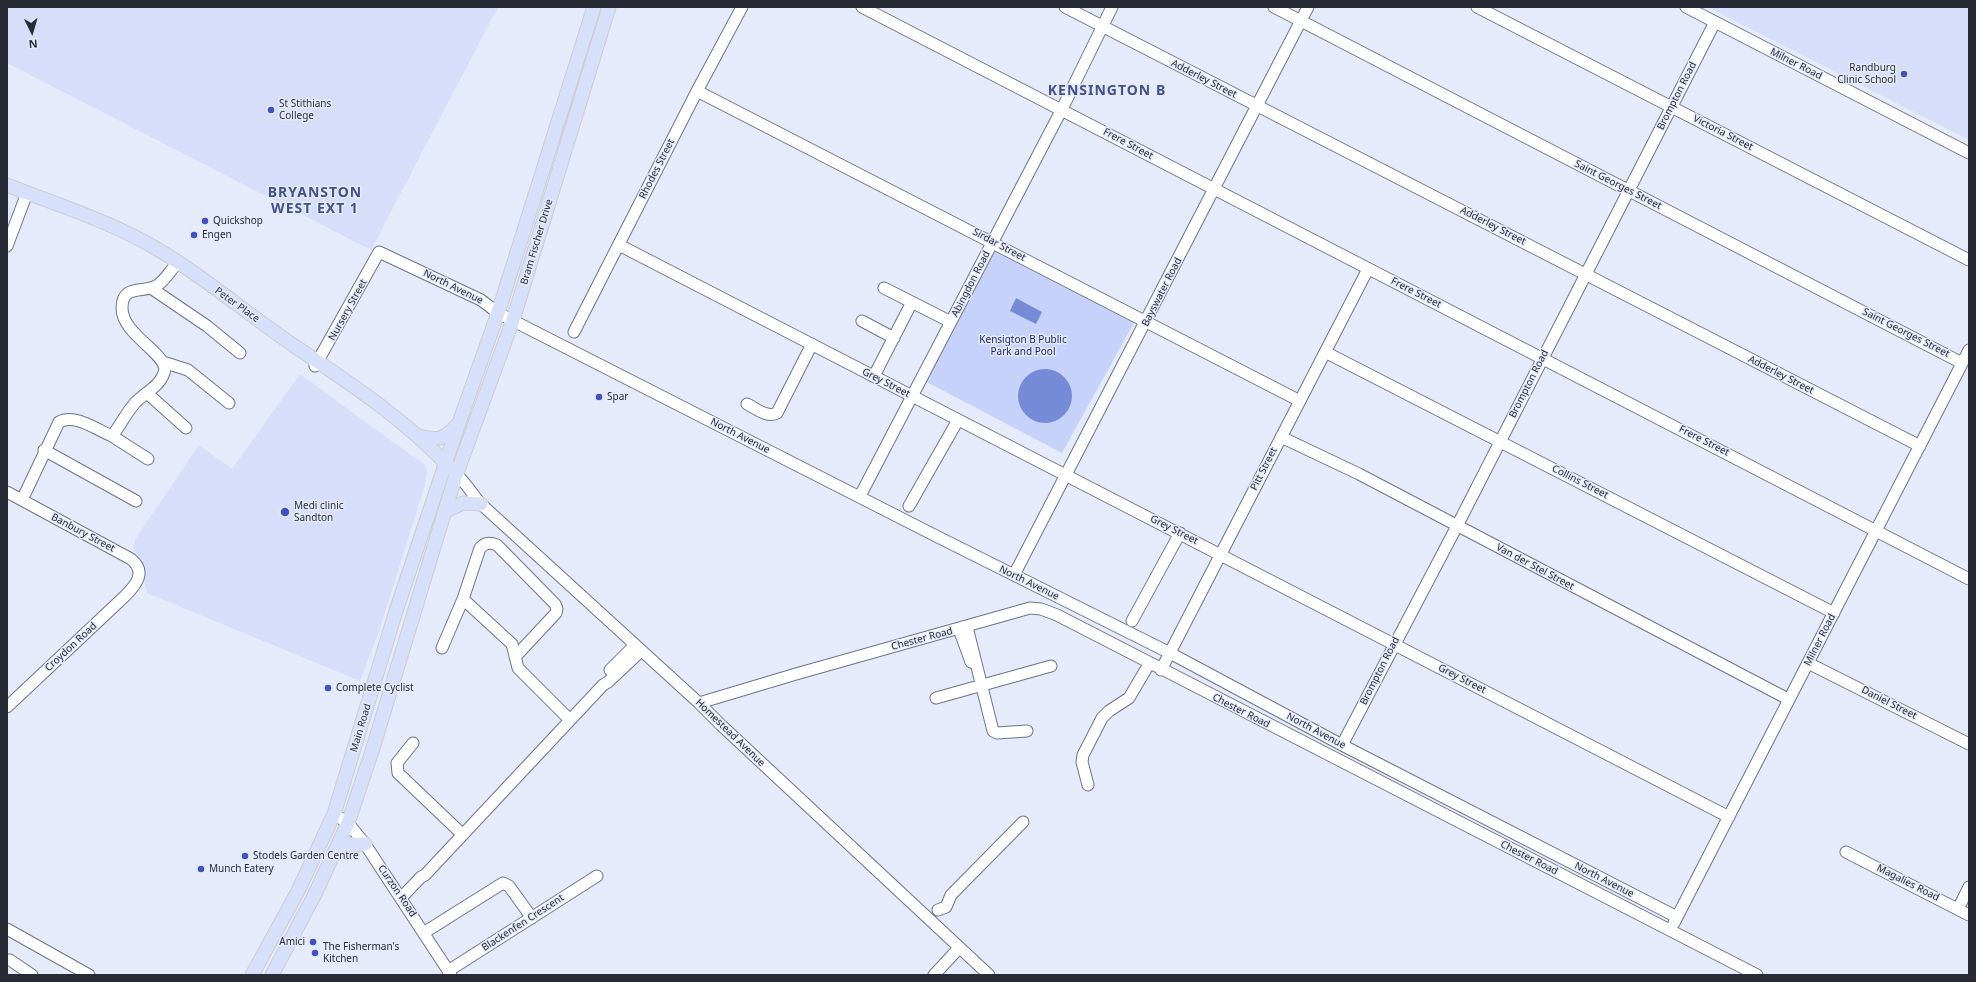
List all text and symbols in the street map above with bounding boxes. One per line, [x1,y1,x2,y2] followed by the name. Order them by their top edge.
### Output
[12,12,52,52] north arrow
[28,37,38,52] text: N
[1768,46,1824,82] street label: Milner Road
[1169,57,1239,101] street label: Adderley Street
[1655,60,1699,132] street label: Brompton Road
[1837,62,1896,86] place label: Randburg Clinic School
[1899,69,1909,79] marker: Randburg Clinic School
[1048,83,1166,99] district label: KENSINGTON B
[279,98,331,122] place label: St Stithians College
[266,105,276,115] marker: St Stithians College
[1691,113,1755,153] street label: Victoria Street
[1101,126,1155,162] street label: Frere Street
[637,137,677,201] street label: Rhodes Street
[1572,158,1664,212] street label: Saint Georges Street
[268,185,362,218] district label: BRYANSTON WEST EXT 1
[518,198,556,286] street label: Bram Fischer Drive
[1458,204,1528,248] street label: Adderley Street
[213,215,263,227] place label: Quickshop
[200,216,210,226] marker: Quickshop
[970,226,1028,264] street label: Sirdar Street
[202,229,232,241] place label: Engen
[189,230,199,240] marker: Engen
[949,249,993,319] street label: Abingdon Road
[1140,256,1184,328] street label: Bayswater Road
[421,267,485,307] street label: North Avenue
[1389,275,1443,311] street label: Frere Street
[326,277,370,343] street label: Nursery Street
[212,285,262,325] street label: Peter Place
[1860,306,1952,360] street label: Saint Georges Street
[979,334,1067,358] park label: Kensigton B Public Park and Pool
[1507,348,1551,420] street label: Brompton Road
[1746,353,1816,397] street label: Adderley Street
[860,366,912,400] street label: Grey Street
[607,391,628,403] place label: Spar
[594,392,604,402] marker: Spar
[708,416,772,456] street label: North Avenue
[1677,423,1731,459] street label: Frere Street
[1248,446,1280,492] street label: Pitt Street
[1550,463,1610,501] street label: Collins Street
[294,500,344,524] place label: Medi clinic Sandton
[279,506,291,518] marker: Medi clinic Sandton
[49,511,117,555] street label: Banbury Street
[1148,513,1200,547] street label: Grey Street
[1494,541,1576,593] street label: Van der Stel Street
[997,563,1061,603] street label: North Avenue
[1802,612,1838,668] street label: Milner Road
[43,620,99,674] street label: Croydon Road
[890,625,954,653] street label: Chester Road
[1358,635,1402,707] street label: Brompton Road
[1436,662,1488,696] street label: Grey Street
[336,682,414,694] place label: Complete Cyclist
[323,683,333,693] marker: Complete Cyclist
[1859,684,1919,722] street label: Daniel Street
[1210,691,1272,731] street label: Chester Road
[693,697,767,769] street label: Homestead Avenue
[348,702,374,754] street label: Main Road
[1284,710,1348,752] street label: North Avenue
[1498,838,1560,878] street label: Chester Road
[253,850,359,862] place label: Stodels Garden Centre
[240,851,250,861] marker: Stodels Garden Centre
[1572,860,1636,900] street label: North Avenue
[1875,862,1941,904] street label: Magalies Road
[209,863,274,875] place label: Munch Eatery
[375,863,419,919] street label: Curzon Road
[196,864,206,874] marker: Munch Eatery
[480,892,566,954] street label: Blackenfen Crescent
[279,936,305,948] place label: Amici
[308,937,318,947] marker: Amici
[323,941,399,964] place label: The Fisherman's Kitchen
[310,948,320,958] marker: The Fisherman's Kitchen

